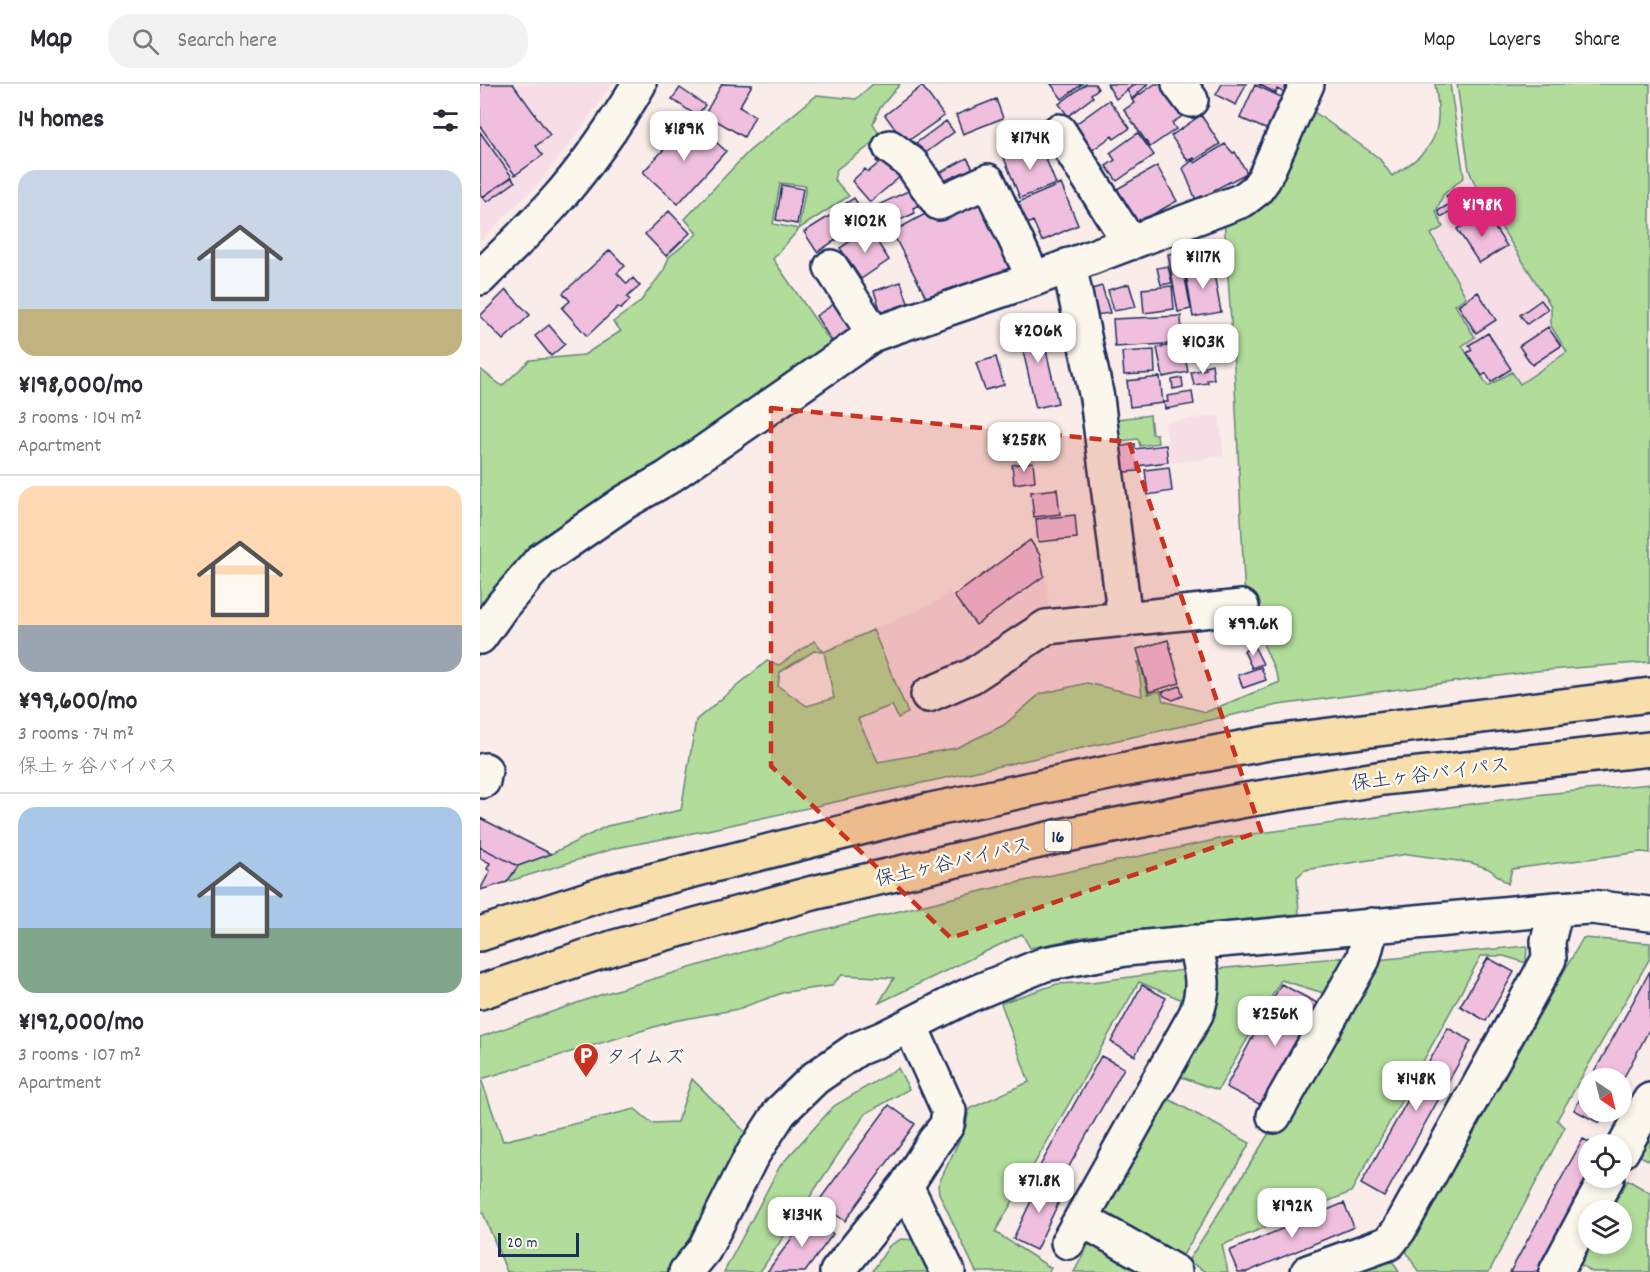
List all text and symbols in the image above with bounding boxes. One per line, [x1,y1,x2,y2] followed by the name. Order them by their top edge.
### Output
[108,14,528,68] search box
[30,21,72,61] text: Map
[129,25,162,58] icon: search
[177,26,277,57] text: Search here
[1424,26,1455,56] text: Map
[1488,26,1541,56] text: Layers
[1574,26,1620,56] text: Share
[18,102,104,139] text: 14 homes
[429,104,462,137] icon: filters
[642,111,726,162] pin: ¥189K
[664,116,704,144] text: ¥189K
[988,120,1072,171] pin: ¥174K
[1010,125,1050,153] text: ¥174K
[1440,187,1524,238] pin: ¥198K
[1462,192,1502,220] text: ¥198K
[823,203,907,254] pin: ¥102K
[844,208,886,236] text: ¥102K
[186,209,294,317] icon: home
[1161,239,1245,290] pin: ¥117K
[1185,244,1221,272] text: ¥117K
[996,313,1080,364] pin: ¥206K
[1014,318,1062,346] text: ¥206K
[1161,324,1245,375] pin: ¥103K
[1181,329,1225,357] text: ¥103K
[18,368,143,405] text: ¥198,000/mo
[18,405,142,433] text: 3 rooms · 104 m²
[982,422,1066,473] pin: ¥258K
[1002,427,1046,455] text: ¥258K
[18,433,101,461] text: Apartment
[186,525,294,633] icon: home
[1204,606,1302,657] pin: ¥99.6K
[1228,611,1278,639] text: ¥99.6K
[18,684,137,721] text: ¥99,600/mo
[18,721,134,749] text: 3 rooms · 74 m²
[1349,752,1511,800] street label: 保土ヶ谷バイパス
[18,754,178,782] text: 保土ヶ谷バイパス
[1044,821,1072,851] road number: 16
[873,832,1035,896] street label: 保土ヶ谷バイパス
[186,846,294,954] icon: home
[1233,996,1317,1047] pin: ¥256K
[1252,1001,1298,1029] text: ¥256K
[18,1005,144,1042] text: ¥192,000/mo
[571,1041,601,1079] parking icon: タイムズ
[18,1042,141,1070] text: 3 rooms · 107 m²
[606,1045,684,1073] place label: タイムズ
[1374,1061,1458,1112] pin: ¥148K
[1396,1066,1436,1094] text: ¥148K
[1578,1068,1632,1122] north arrow
[1578,1068,1632,1254] map controls
[18,1070,101,1098] text: Apartment
[1578,1134,1632,1188] button: locate
[990,1163,1088,1214] pin: ¥71.8K
[1018,1168,1060,1196] text: ¥71.8K
[1250,1188,1334,1239] pin: ¥192K
[1271,1193,1313,1221] text: ¥192K
[760,1197,844,1248] pin: ¥134K
[1578,1200,1632,1254] button: layers
[782,1202,822,1230] text: ¥134K
[498,1230,579,1258] scale bar
[507,1232,537,1255] text: 20 m

